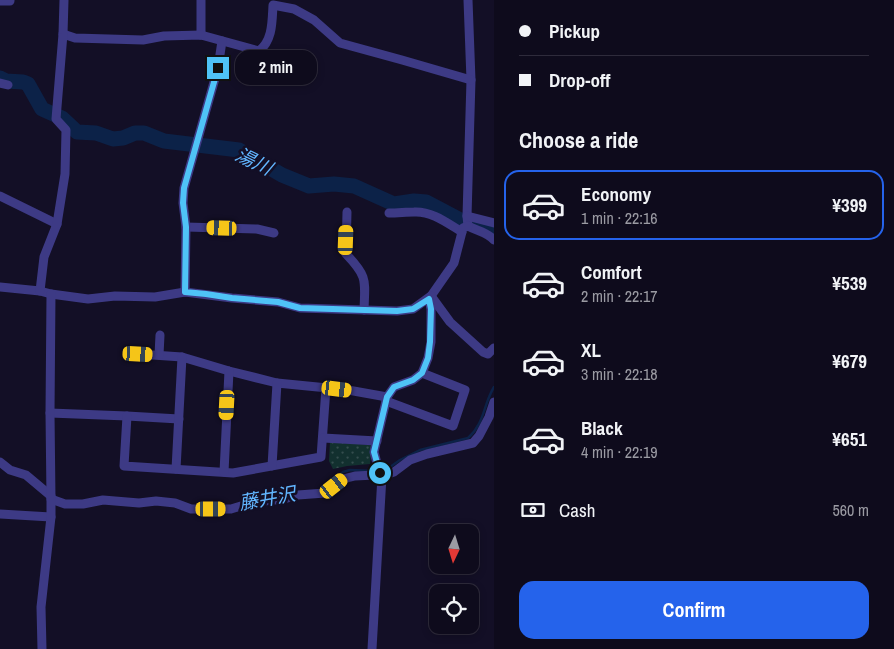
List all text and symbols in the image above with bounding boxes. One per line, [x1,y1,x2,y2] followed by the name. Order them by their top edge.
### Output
[549,18,600,44] text: Pickup
[236,50,318,86] callout: 2 min
[259,56,293,78] text: 2 min
[207,57,229,79] route end
[549,67,610,93] text: Drop-off
[519,125,638,155] text: Choose a ride
[231,141,279,182] water label: 湯川
[581,181,651,207] text: Economy
[521,183,566,228] icon: car
[832,192,867,218] text: ¥399
[581,207,658,229] text: 1 min · 22:16
[206,220,237,236] car
[337,225,354,255] car
[581,259,642,285] text: Comfort
[521,261,566,306] icon: car
[832,270,867,296] text: ¥539
[581,285,658,307] text: 2 min · 22:17
[581,337,601,363] text: XL
[521,339,566,384] icon: car
[122,346,153,362] car
[832,348,867,374] text: ¥679
[581,363,658,385] text: 3 min · 22:18
[321,380,352,398] car
[218,390,235,420] car
[581,415,623,441] text: Black
[521,417,566,462] icon: car
[832,426,867,452] text: ¥651
[581,441,658,463] text: 4 min · 22:19
[369,462,391,484] route start
[317,471,350,501] car
[237,480,300,516] water label: 藤井沢
[519,496,547,524] icon: cash
[559,497,595,523] text: Cash
[833,499,869,521] text: 560 m
[196,502,226,517] car
[429,524,479,574] north arrow
[429,524,479,634] map controls
[519,581,869,639] button: Confirm
[429,584,479,634] button: locate

